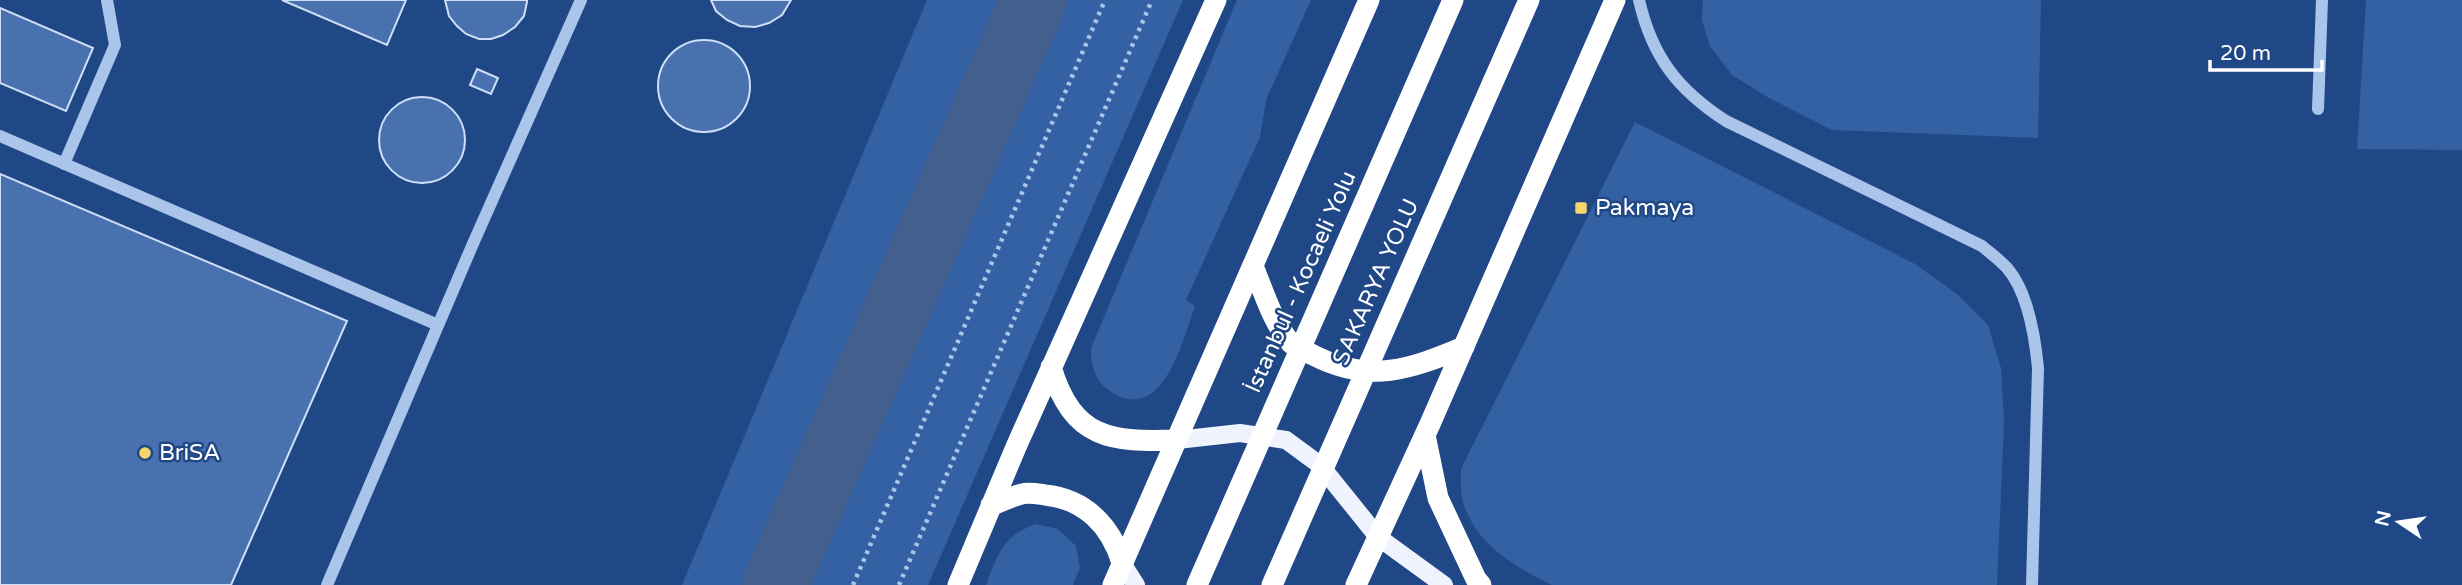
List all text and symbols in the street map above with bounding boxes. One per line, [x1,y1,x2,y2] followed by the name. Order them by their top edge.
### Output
[2210,28,2322,72] scale bar
[2220,41,2271,66] text: 20 m
[1239,167,1363,397] street label: İstanbul - Kocaeli Yolu
[1327,194,1425,370] street label: SAKARYA YOLU
[1595,194,1694,222] place label: Pakmaya
[1573,200,1589,216] marker: Pakmaya
[159,439,220,467] place label: BriSA
[137,445,153,461] marker: BriSA
[2364,487,2434,557] north arrow
[2371,508,2396,528] text: N

